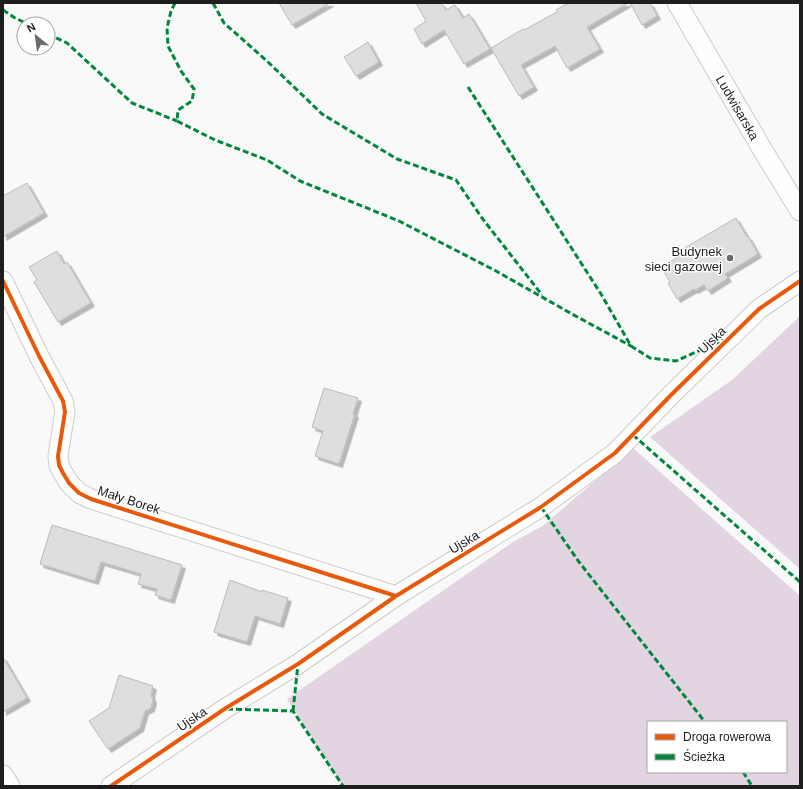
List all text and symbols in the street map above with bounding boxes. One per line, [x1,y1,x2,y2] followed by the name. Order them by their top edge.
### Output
[16,16,56,56] north arrow
[25,20,38,34] text: N
[713,73,763,143] street label: Ludwisarska
[645,244,722,274] place label: Budynek sieci gazowej
[725,253,735,263] marker: Budynek sieci gazowej
[695,323,729,357] street label: Ujska
[96,483,163,517] street label: Mały Borek
[446,527,482,557] street label: Ujska
[174,703,210,734] street label: Ujska
[647,721,787,773] legend
[683,730,771,744] text: Droga rowerowa
[683,749,725,764] text: Ścieżka

